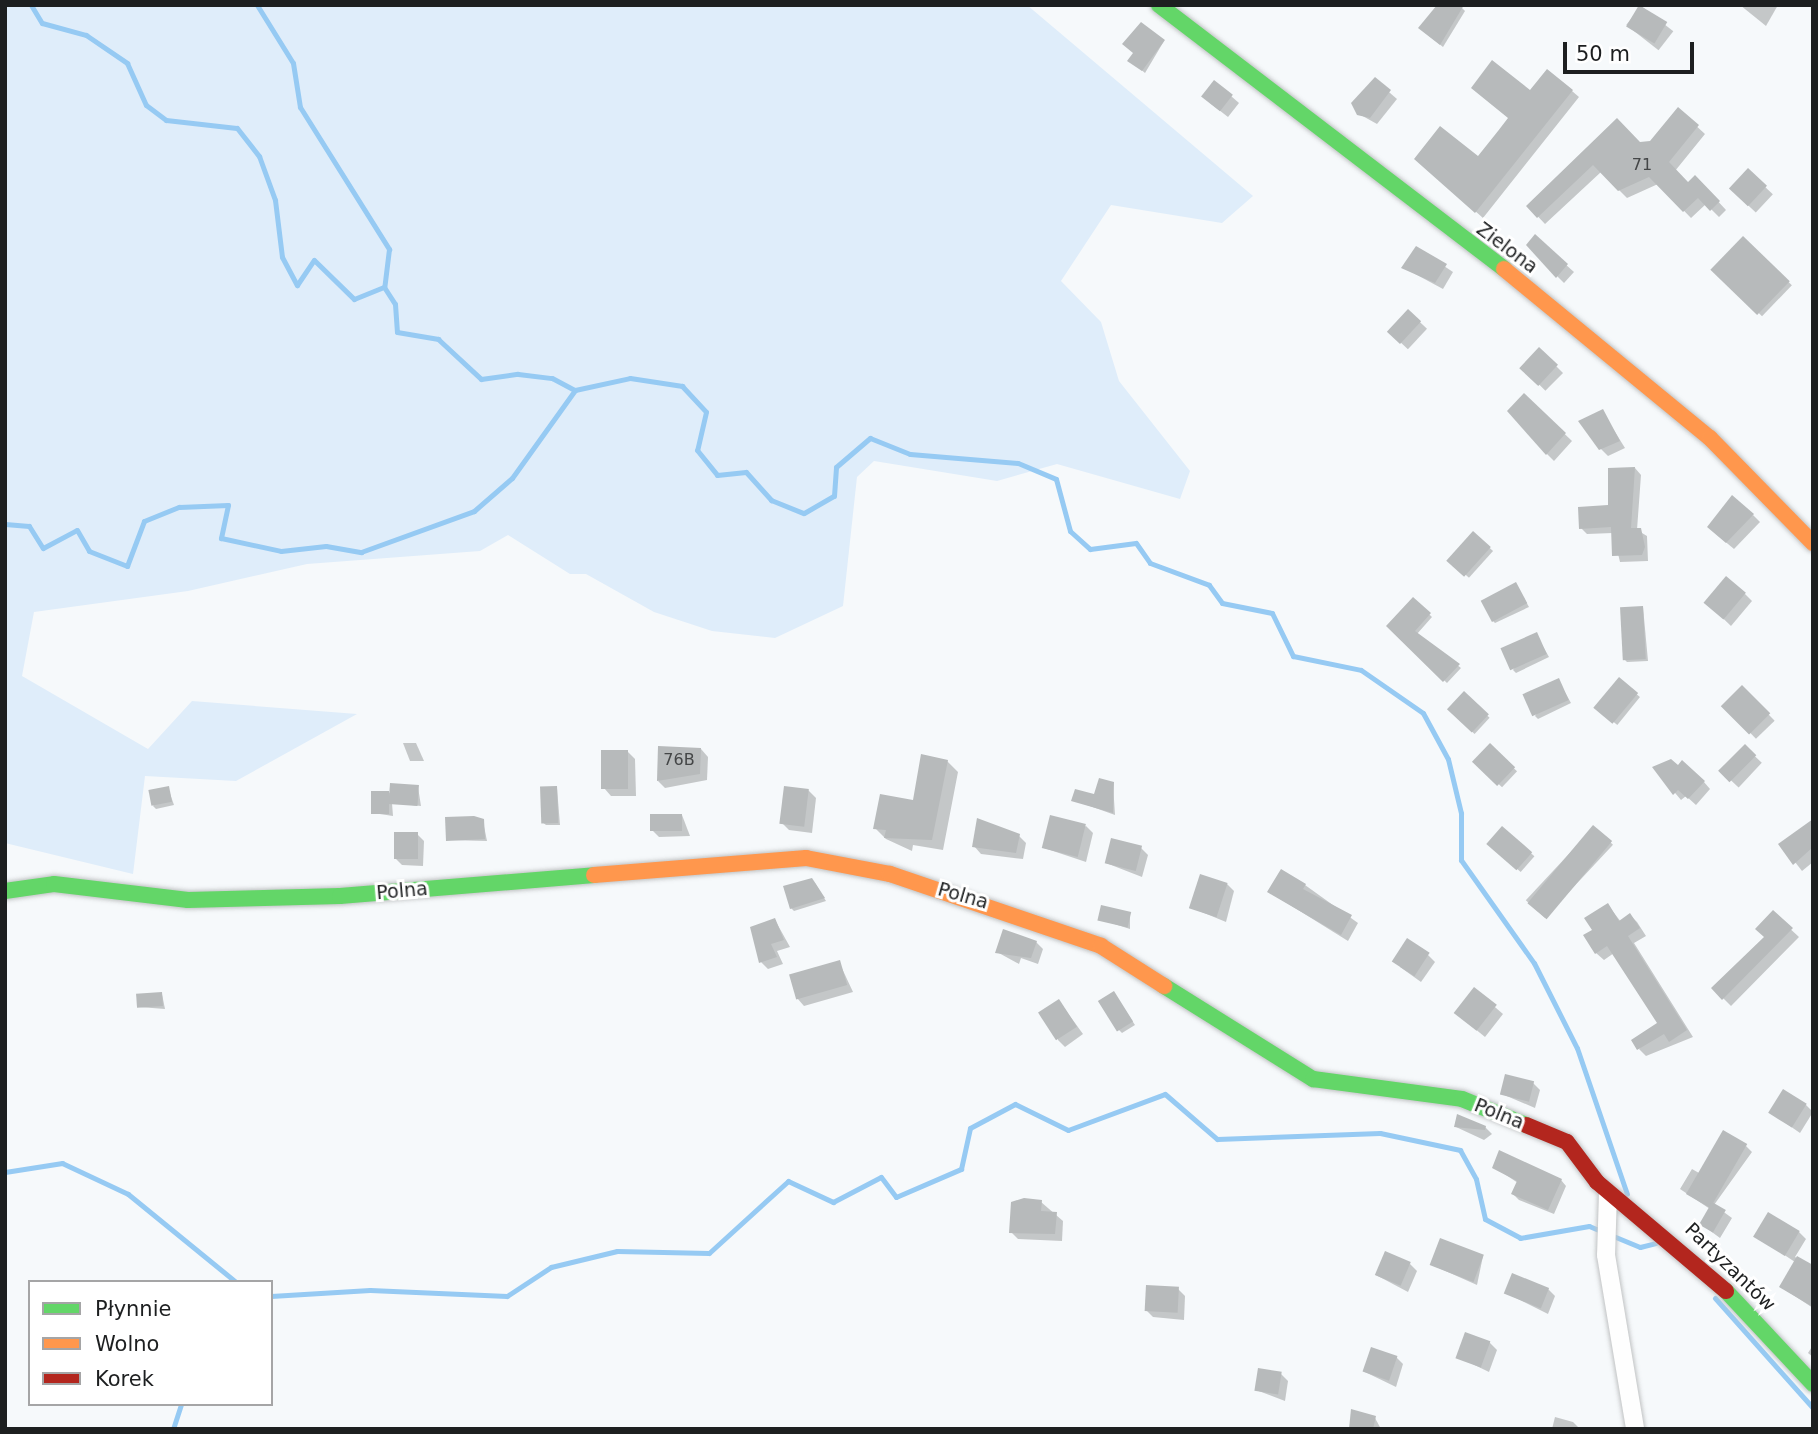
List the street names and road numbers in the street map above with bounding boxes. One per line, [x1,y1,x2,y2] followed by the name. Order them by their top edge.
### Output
[1472,218,1542,278] street label: Zielona
[375,877,429,905] street label: Polna
[935,878,991,914] street label: Polna
[1471,1094,1527,1134] street label: Polna
[1680,1218,1780,1316] street label: Partyzantów

